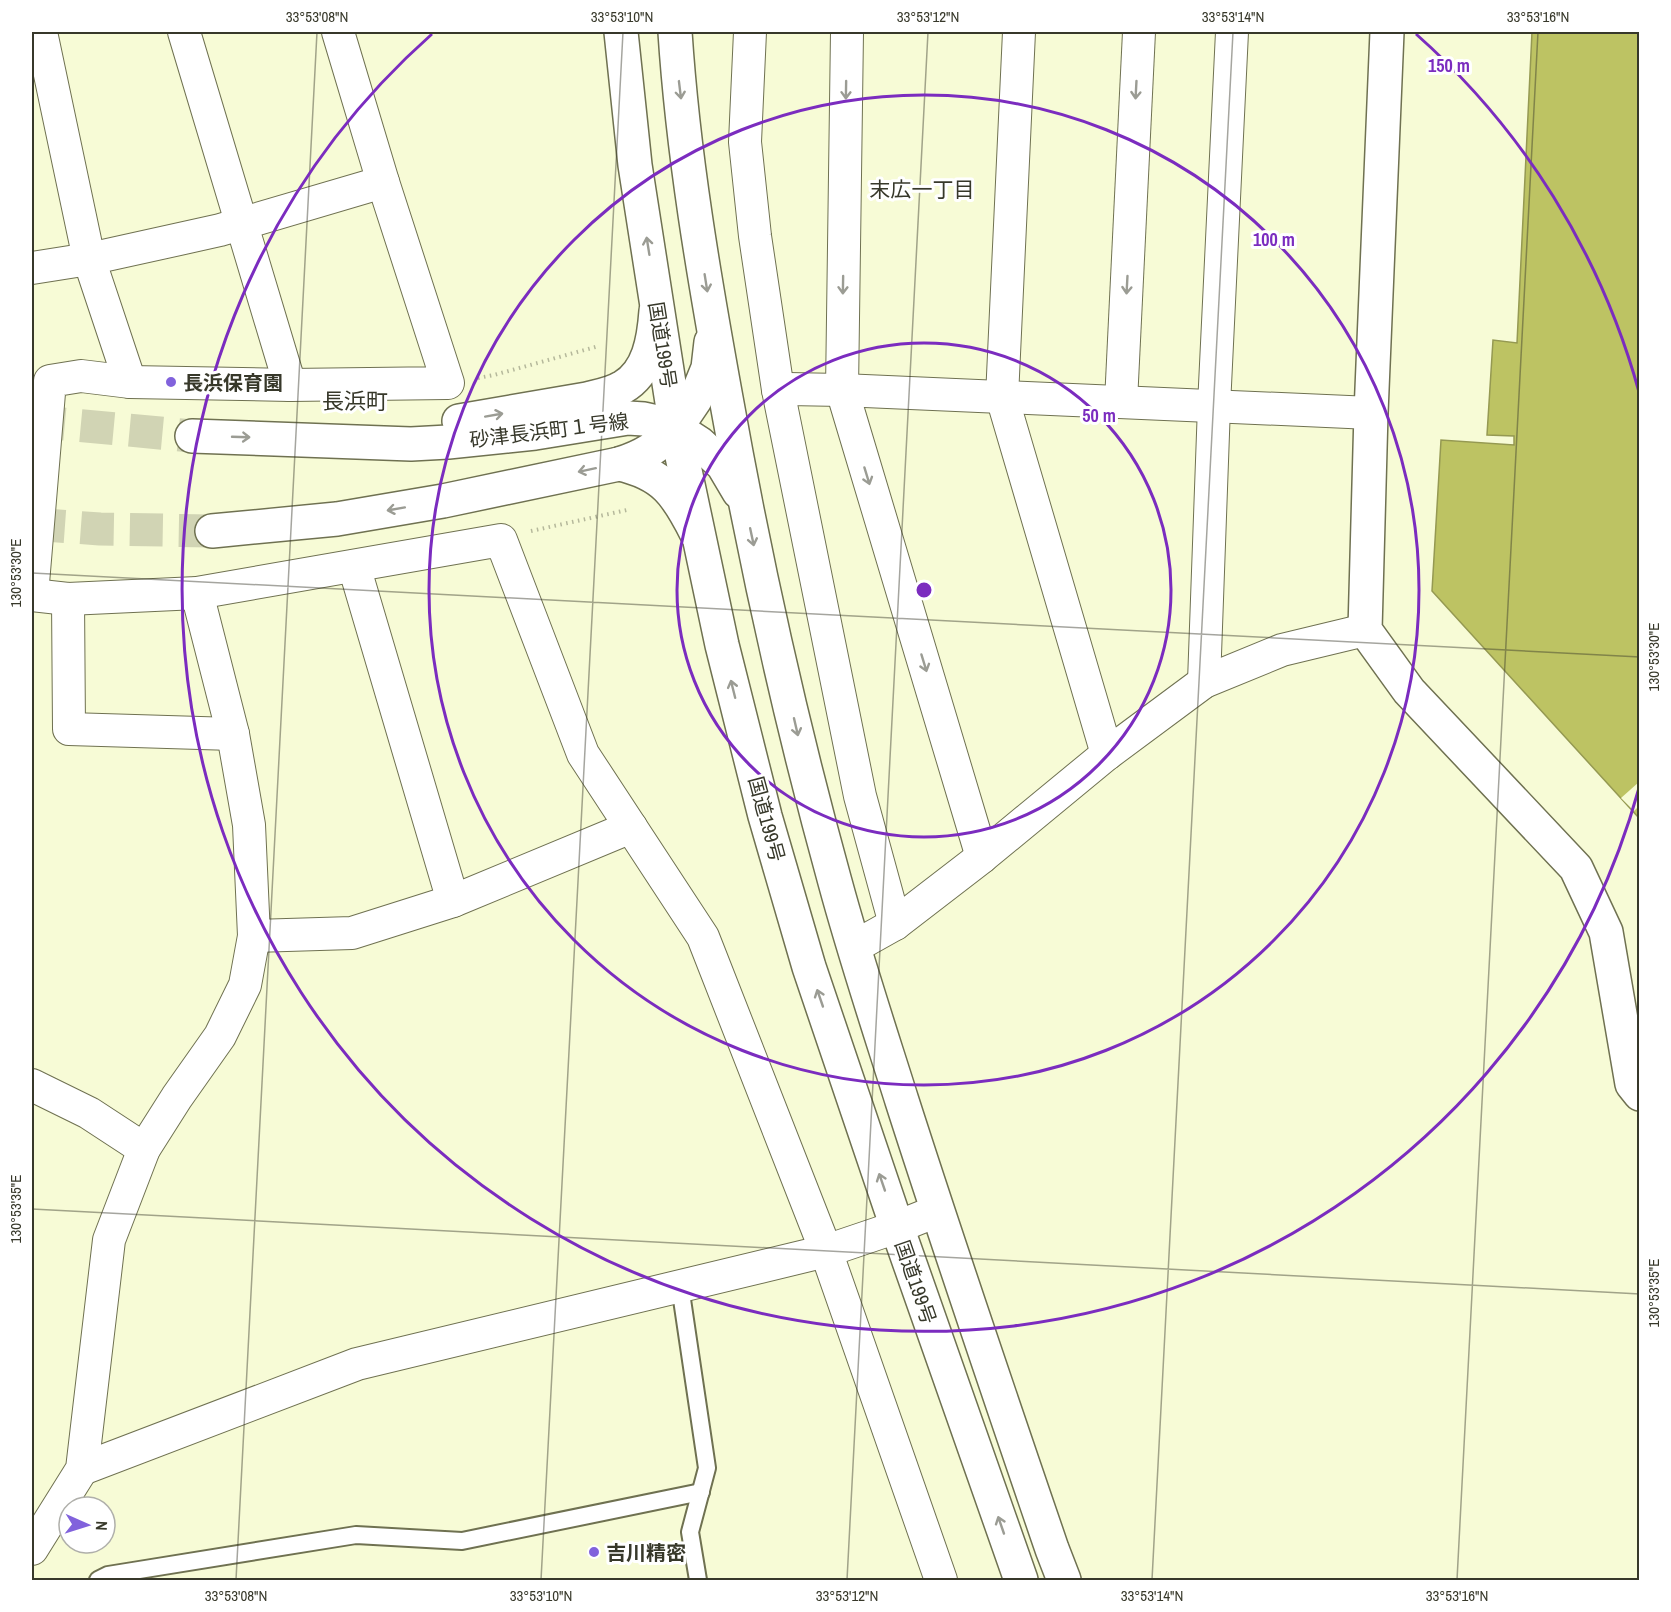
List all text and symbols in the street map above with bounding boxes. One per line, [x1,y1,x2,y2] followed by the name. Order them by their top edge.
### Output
[286,6,348,27] text: 33°53'08"N
[591,6,653,27] text: 33°53'10"N
[897,6,959,27] text: 33°53'12"N
[1202,6,1264,27] text: 33°53'14"N
[1507,6,1569,27] text: 33°53'16"N
[1428,53,1470,78] text: 150 m
[674,79,685,99] one-way arrow
[840,79,852,99] one-way arrow
[1130,79,1141,99] one-way arrow
[870,175,975,204] district label: 末広一丁目
[1253,227,1295,252] text: 100 m
[642,236,653,256] one-way arrow
[700,273,711,292] one-way arrow
[837,274,849,294] one-way arrow
[1121,274,1132,294] one-way arrow
[643,300,683,390] street label: 国道199号
[183,369,283,396] place label: 長浜保育園
[164,375,178,389] marker: 長浜保育園
[322,386,388,416] district label: 長浜町
[1082,403,1116,428] text: 50 m
[468,407,630,453] street label: 砂津長浜町１号線
[484,409,504,420] one-way arrow
[230,432,250,443] one-way arrow
[578,465,598,476] one-way arrow
[862,466,873,485] one-way arrow
[387,504,407,515] one-way arrow
[746,527,758,546] one-way arrow
[5,539,26,607] text: 130°53'30"E
[914,580,934,600] centre of rings
[1643,623,1664,691] text: 130°53'30"E
[919,653,930,672] one-way arrow
[726,680,738,699] one-way arrow
[790,717,802,736] one-way arrow
[743,773,791,865] street label: 国道199号
[813,989,824,1008] one-way arrow
[876,1174,887,1192] one-way arrow
[5,1175,26,1243] text: 130°53'35"E
[889,1236,943,1328] street label: 国道199号
[1643,1259,1664,1327] text: 130°53'35"E
[57,1495,117,1555] north arrow
[995,1516,1006,1535] one-way arrow
[91,1520,113,1531] text: N
[606,1539,686,1566] place label: 吉川精密
[587,1545,601,1559] marker: 吉川精密
[205,1585,267,1606] text: 33°53'08"N
[510,1585,572,1606] text: 33°53'10"N
[816,1585,878,1606] text: 33°53'12"N
[1121,1585,1183,1606] text: 33°53'14"N
[1426,1585,1488,1606] text: 33°53'16"N

